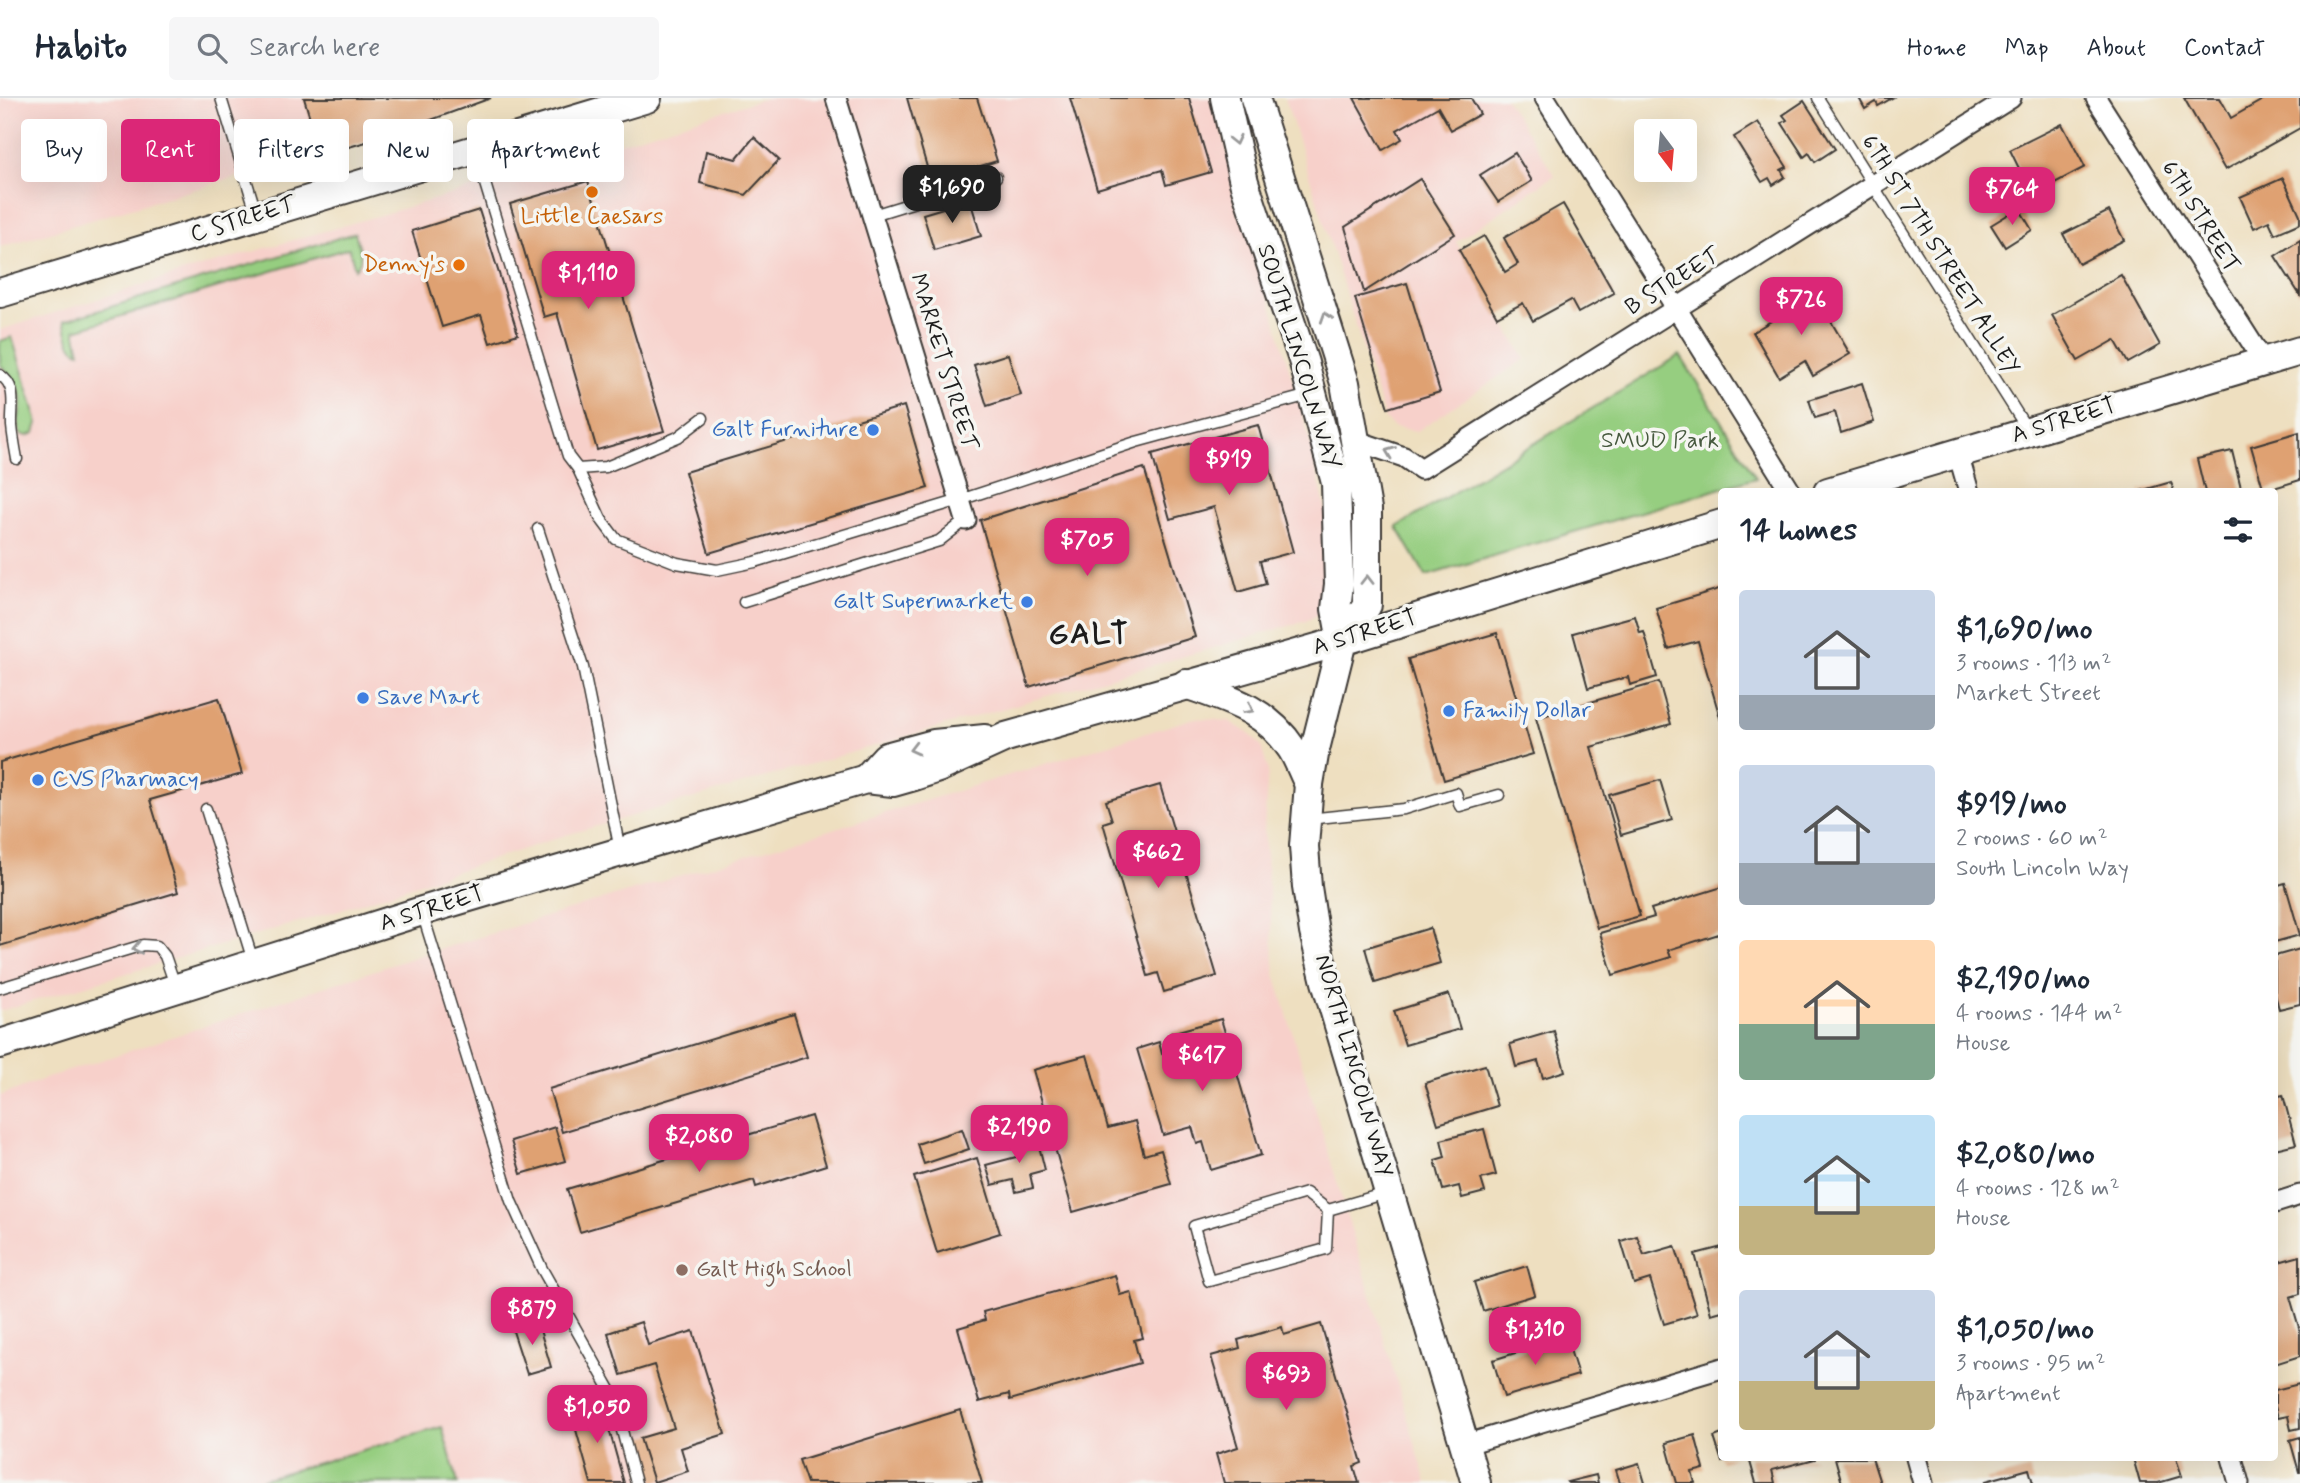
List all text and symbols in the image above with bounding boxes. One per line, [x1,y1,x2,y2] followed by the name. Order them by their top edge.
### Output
[169,17,659,80] search box
[35,26,127,70] text: Habito
[193,29,231,67] icon: search
[249,31,380,65] text: Search here
[1907,33,1967,64] text: Home
[2005,33,2049,64] text: Map
[2087,33,2146,64] text: About
[2184,33,2265,64] text: Contact
[21,119,107,182] chip: Buy
[121,119,220,182] chip: Rent
[234,119,349,182] chip: Filters
[363,119,453,182] chip: New
[467,119,624,182] chip: Apartment
[1634,119,1698,182] north arrow
[1634,119,1697,182] map controls
[1854,129,2026,381] street label: 6TH ST 7TH STREET ALLEY
[1227,134,1241,146] one-way arrow
[2154,155,2246,279] street label: 6TH STREET
[895,166,1009,225] pin: $1,690
[1971,167,2053,227] pin: $764
[919,173,985,203] text: $1,690
[1985,175,2039,205] text: $764
[584,184,600,200] marker: Little Caesars
[187,189,300,250] street label: C STREET
[521,202,663,232] place label: Little Caesars
[1620,240,1727,323] street label: B STREET
[1249,241,1347,473] street label: SOUTH LINCOLN WAY
[363,250,445,280] place label: Denny's
[531,252,645,311] pin: $1,110
[451,257,467,273] marker: Denny's
[558,259,618,289] text: $1,110
[902,270,985,455] street label: MARKET STREET
[1760,278,1842,337] pin: $726
[1776,285,1826,315] text: $726
[1319,312,1334,324] one-way arrow
[2008,391,2120,451] street label: A STREET
[712,415,859,445] place label: Galt Furniture
[865,422,881,438] marker: Galt Furniture
[1601,426,1719,456] park label: SMUD Park
[1188,438,1270,497] pin: $919
[1206,445,1252,475] text: $919
[1385,446,1397,460] one-way arrow
[1739,511,1857,550] text: 14 homes
[2219,511,2257,549] icon: filters
[1046,518,1128,578] pin: $705
[1060,526,1114,556] text: $705
[1359,574,1375,585] one-way arrow
[833,587,1013,617] place label: Galt Supermarket
[1019,594,1035,610] marker: Galt Supermarket
[1309,603,1421,663] street label: A STREET
[1956,610,2092,649] text: $1,690/mo
[1048,615,1130,654] district label: GALT
[1795,618,1879,702] icon: home
[1956,649,2111,679] text: 3 rooms · 113 m²
[1956,679,2101,709] text: Market Street
[377,683,480,713] place label: Save Mart
[355,690,371,706] marker: Save Mart
[1463,696,1591,726] place label: Family Dollar
[1242,701,1255,714] one-way arrow
[1441,703,1457,719] marker: Family Dollar
[908,741,920,755] one-way arrow
[52,765,199,795] place label: CVS Pharmacy
[30,772,46,788] marker: CVS Pharmacy
[1956,785,2067,824] text: $919/mo
[1795,793,1879,877] icon: home
[1956,824,2108,854] text: 2 rooms · 60 m²
[1117,830,1199,890] pin: $662
[1132,838,1184,868] text: $662
[1956,854,2129,884] text: South Lincoln Way
[376,879,488,939] street label: A STREET
[131,939,143,954] one-way arrow
[1307,951,1399,1181] street label: NORTH LINCOLN WAY
[1956,960,2090,999] text: $2,190/mo
[1795,968,1879,1052] icon: home
[1956,999,2123,1029] text: 4 rooms · 144 m²
[1956,1029,2010,1059] text: House
[1161,1034,1243,1093] pin: $617
[1178,1041,1226,1071] text: $617
[962,1105,1076,1165] pin: $2,190
[987,1113,1051,1143] text: $2,190
[642,1114,756,1174] pin: $2,080
[665,1122,733,1152] text: $2,080
[1956,1135,2095,1174] text: $2,080/mo
[1795,1143,1879,1227] icon: home
[1956,1174,2120,1204] text: 4 rooms · 128 m²
[1956,1204,2010,1234] text: House
[696,1255,852,1287] place label: Galt High School
[674,1262,690,1278] marker: Galt High School
[491,1288,573,1347] pin: $879
[507,1295,557,1325] text: $879
[1478,1308,1592,1367] pin: $1,310
[1956,1310,2094,1349] text: $1,050/mo
[1505,1315,1565,1345] text: $1,310
[1795,1318,1879,1402] icon: home
[1956,1349,2105,1379] text: 3 rooms · 95 m²
[1245,1352,1327,1412] pin: $693
[1262,1360,1310,1390] text: $693
[1956,1379,2061,1409] text: Apartment
[540,1386,654,1445] pin: $1,050
[563,1393,631,1423] text: $1,050

